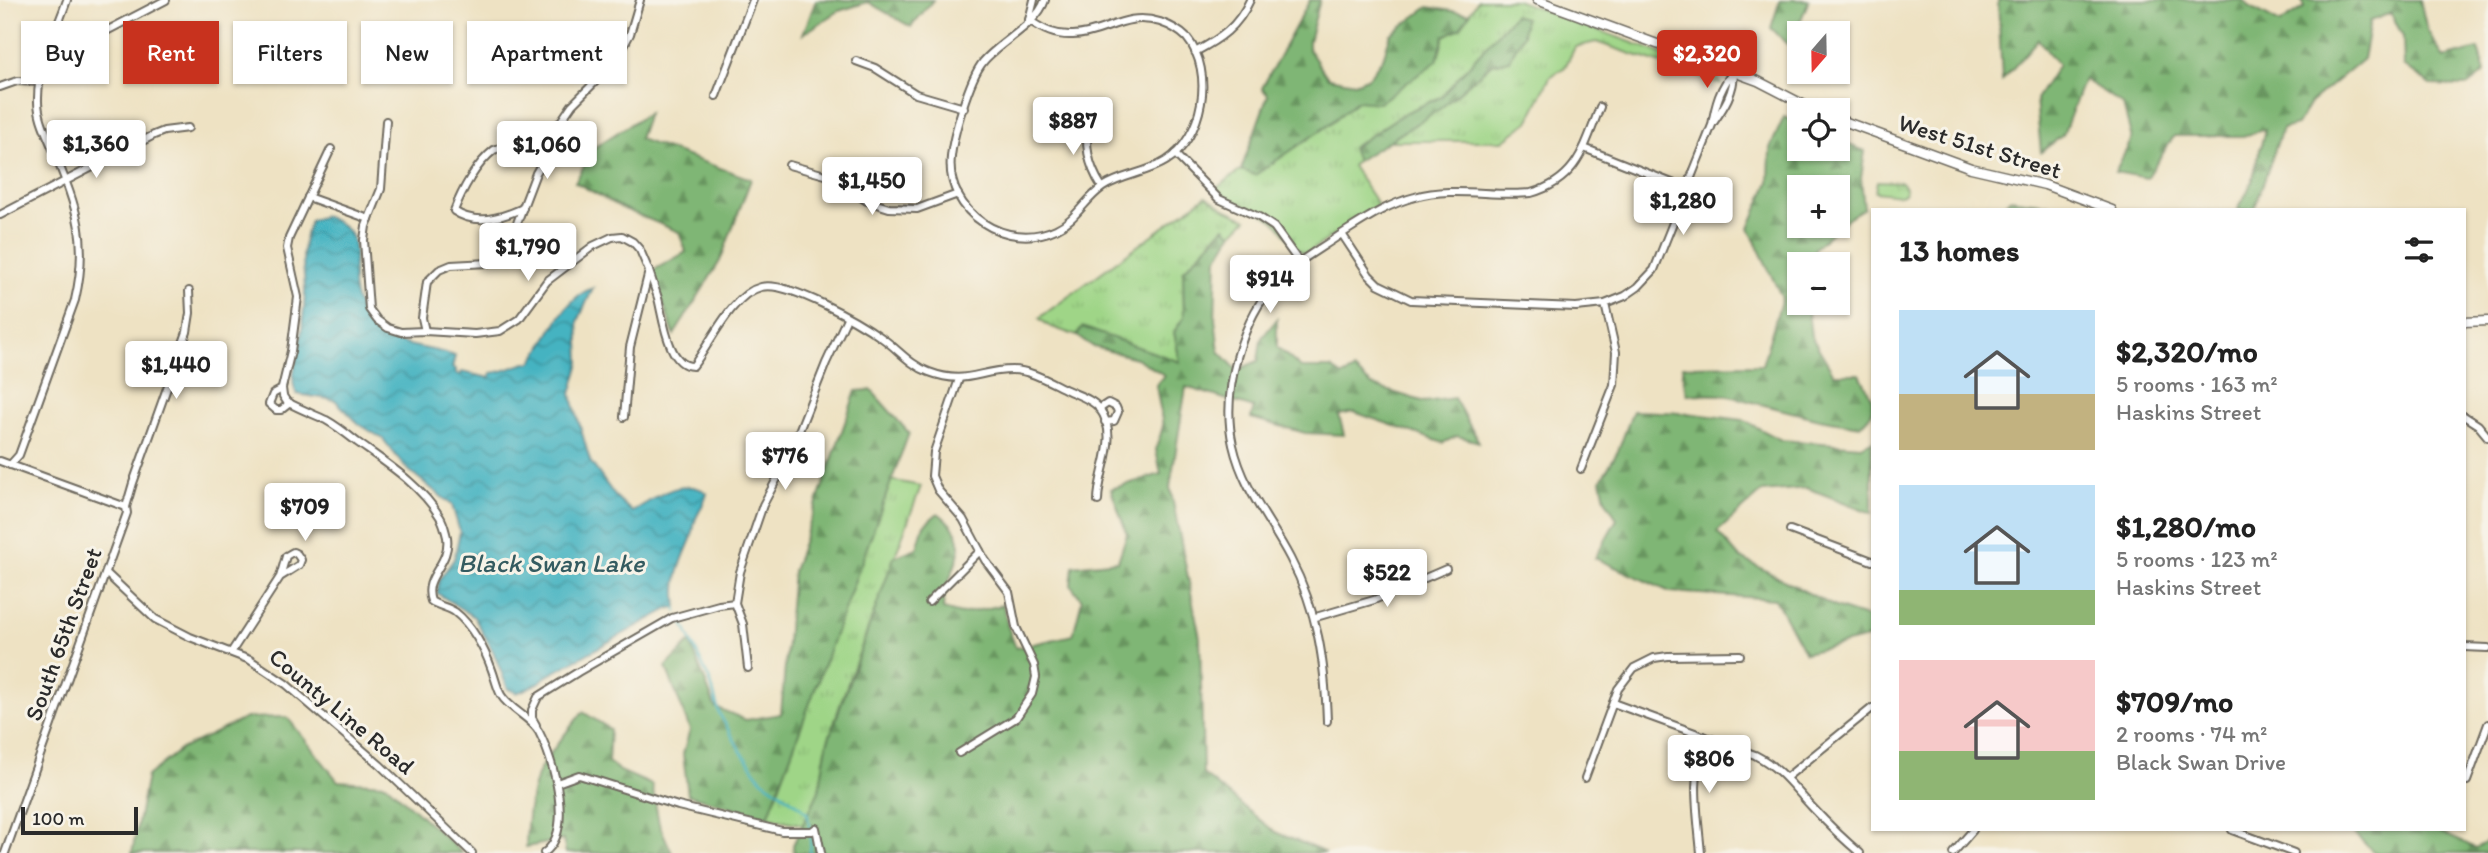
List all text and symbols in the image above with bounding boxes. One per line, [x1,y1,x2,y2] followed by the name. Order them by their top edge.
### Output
[21,21,109,84] chip: Buy
[123,21,219,84] chip: Rent
[233,21,347,84] chip: Filters
[361,21,453,84] chip: New
[467,21,627,84] chip: Apartment
[1787,21,1850,84] north arrow
[1787,21,1850,315] map controls
[1650,31,1764,90] pin: $2,320
[1673,39,1741,67] text: $2,320
[1032,97,1114,157] pin: $887
[1787,98,1850,161] button: locate
[1049,106,1097,134] text: $887
[1895,107,2065,185] street label: West 51st Street
[39,120,153,180] pin: $1,360
[490,122,604,181] pin: $1,060
[63,129,129,157] text: $1,360
[513,130,581,158] text: $1,060
[815,158,929,217] pin: $1,450
[838,166,906,194] text: $1,450
[1787,175,1850,238] button: +
[1626,177,1740,237] pin: $1,280
[1650,186,1716,214] text: $1,280
[471,224,585,283] pin: $1,790
[2400,231,2438,269] icon: filters
[495,232,561,260] text: $1,790
[1899,232,2019,269] text: 13 homes
[1787,252,1850,315] button: −
[1229,256,1311,315] pin: $914
[1246,264,1294,292] text: $914
[2116,333,2258,370] text: $2,320/mo
[1955,338,2039,422] icon: home
[119,342,233,401] pin: $1,440
[141,350,211,378] text: $1,440
[2116,370,2278,398] text: 5 rooms · 163 m²
[2116,398,2261,426] text: Haskins Street
[744,433,826,492] pin: $776
[762,441,808,469] text: $776
[264,484,346,543] pin: $709
[280,492,330,520] text: $709
[2116,508,2256,545] text: $1,280/mo
[1955,513,2039,597] icon: home
[18,543,108,725] street label: South 65th Street
[2116,545,2278,573] text: 5 rooms · 123 m²
[458,547,646,579] water label: Black Swan Lake
[1346,550,1428,609] pin: $522
[1363,558,1411,586] text: $522
[2116,573,2261,601] text: Haskins Street
[263,642,421,780] street label: County Line Road
[2116,683,2233,720] text: $709/mo
[1955,688,2039,772] icon: home
[2116,720,2268,748] text: 2 rooms · 74 m²
[1668,736,1750,795] pin: $806
[1684,744,1734,772] text: $806
[2116,748,2286,776] text: Black Swan Drive
[21,804,138,836] scale bar
[32,807,84,830] text: 100 m

